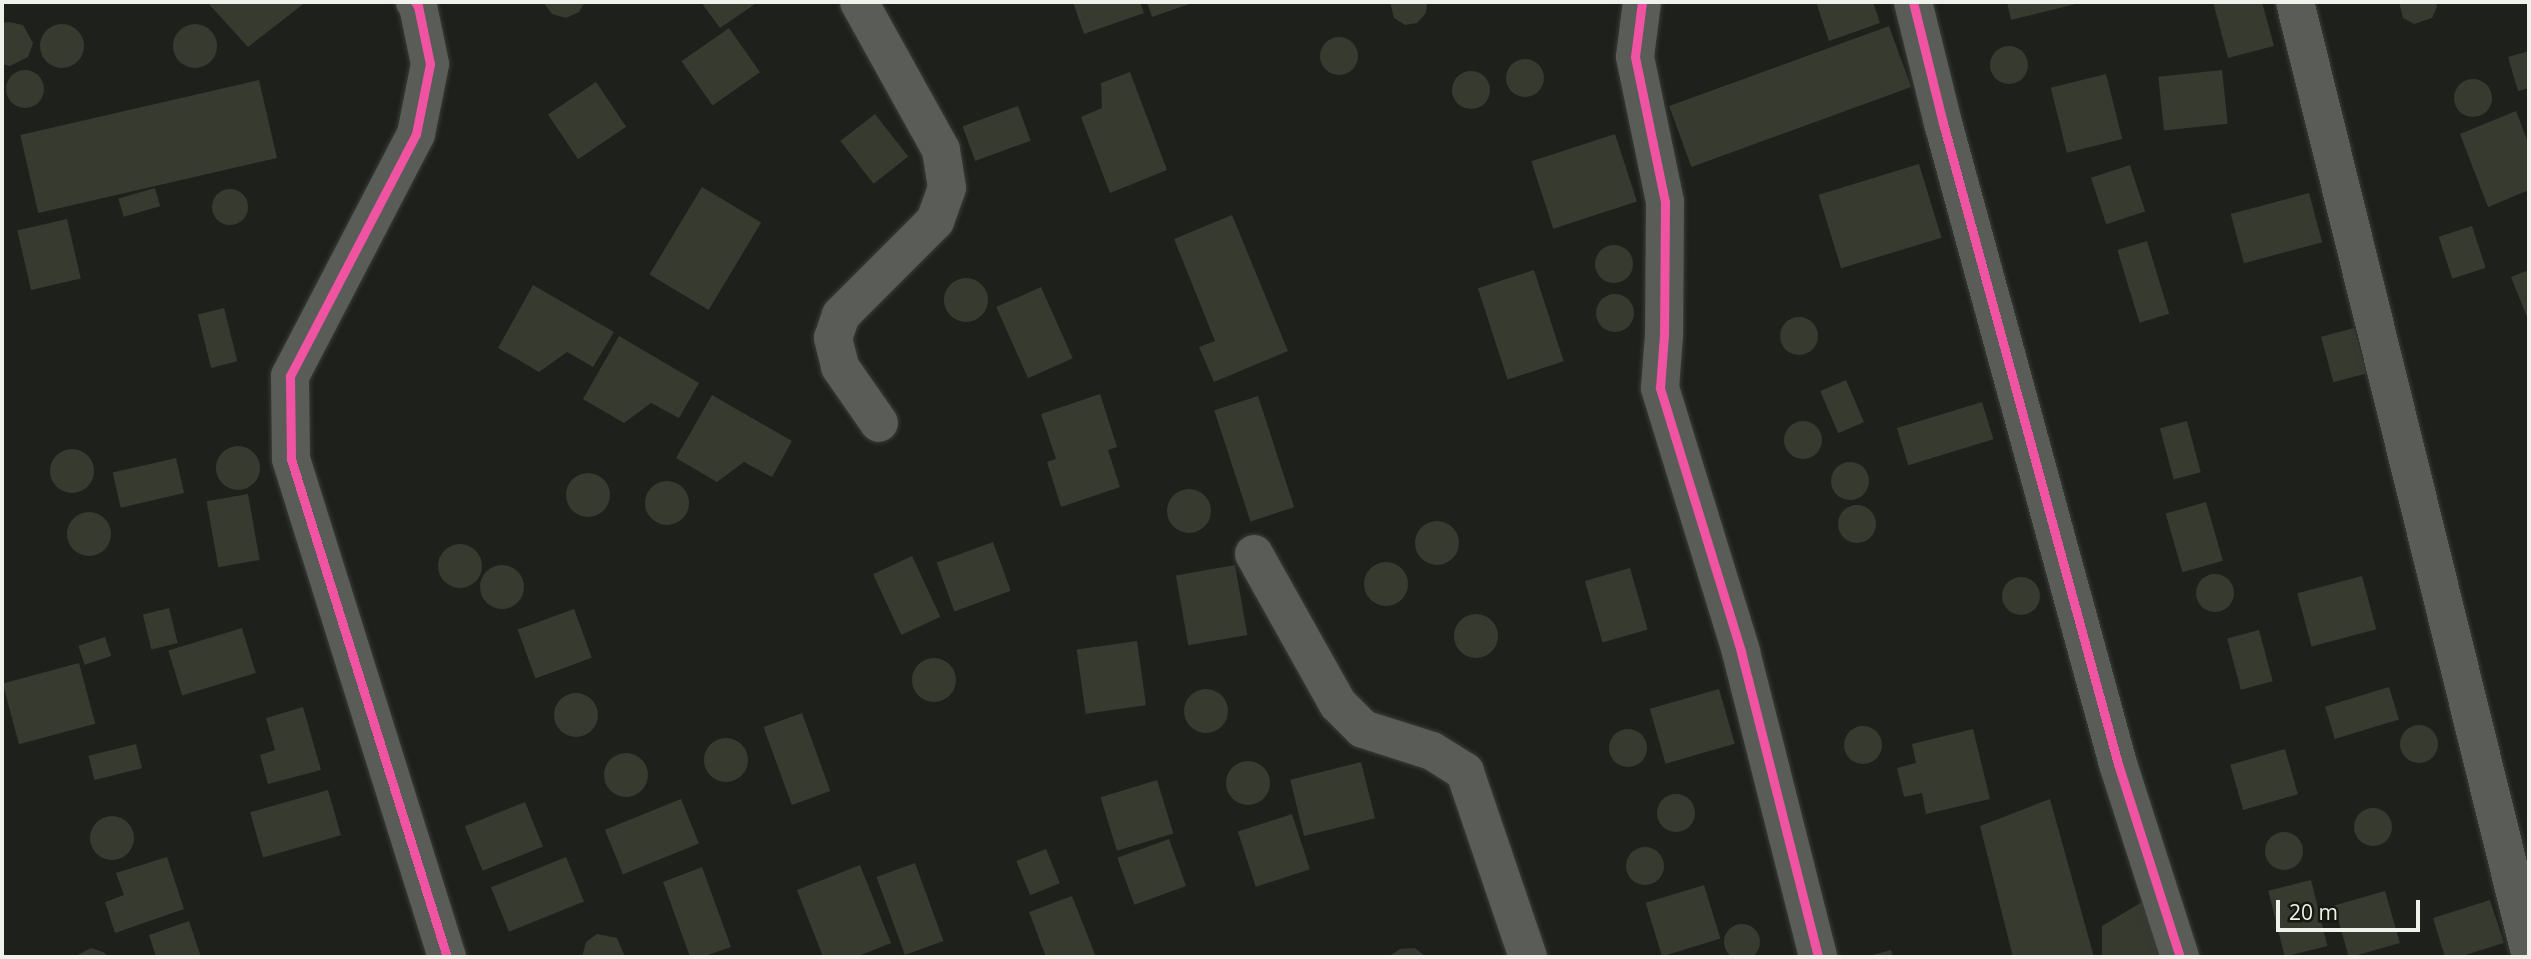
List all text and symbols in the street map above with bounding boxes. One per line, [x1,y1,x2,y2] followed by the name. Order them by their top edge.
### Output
[2279,886,2422,930] scale bar
[2289,898,2338,926] text: 20 m

